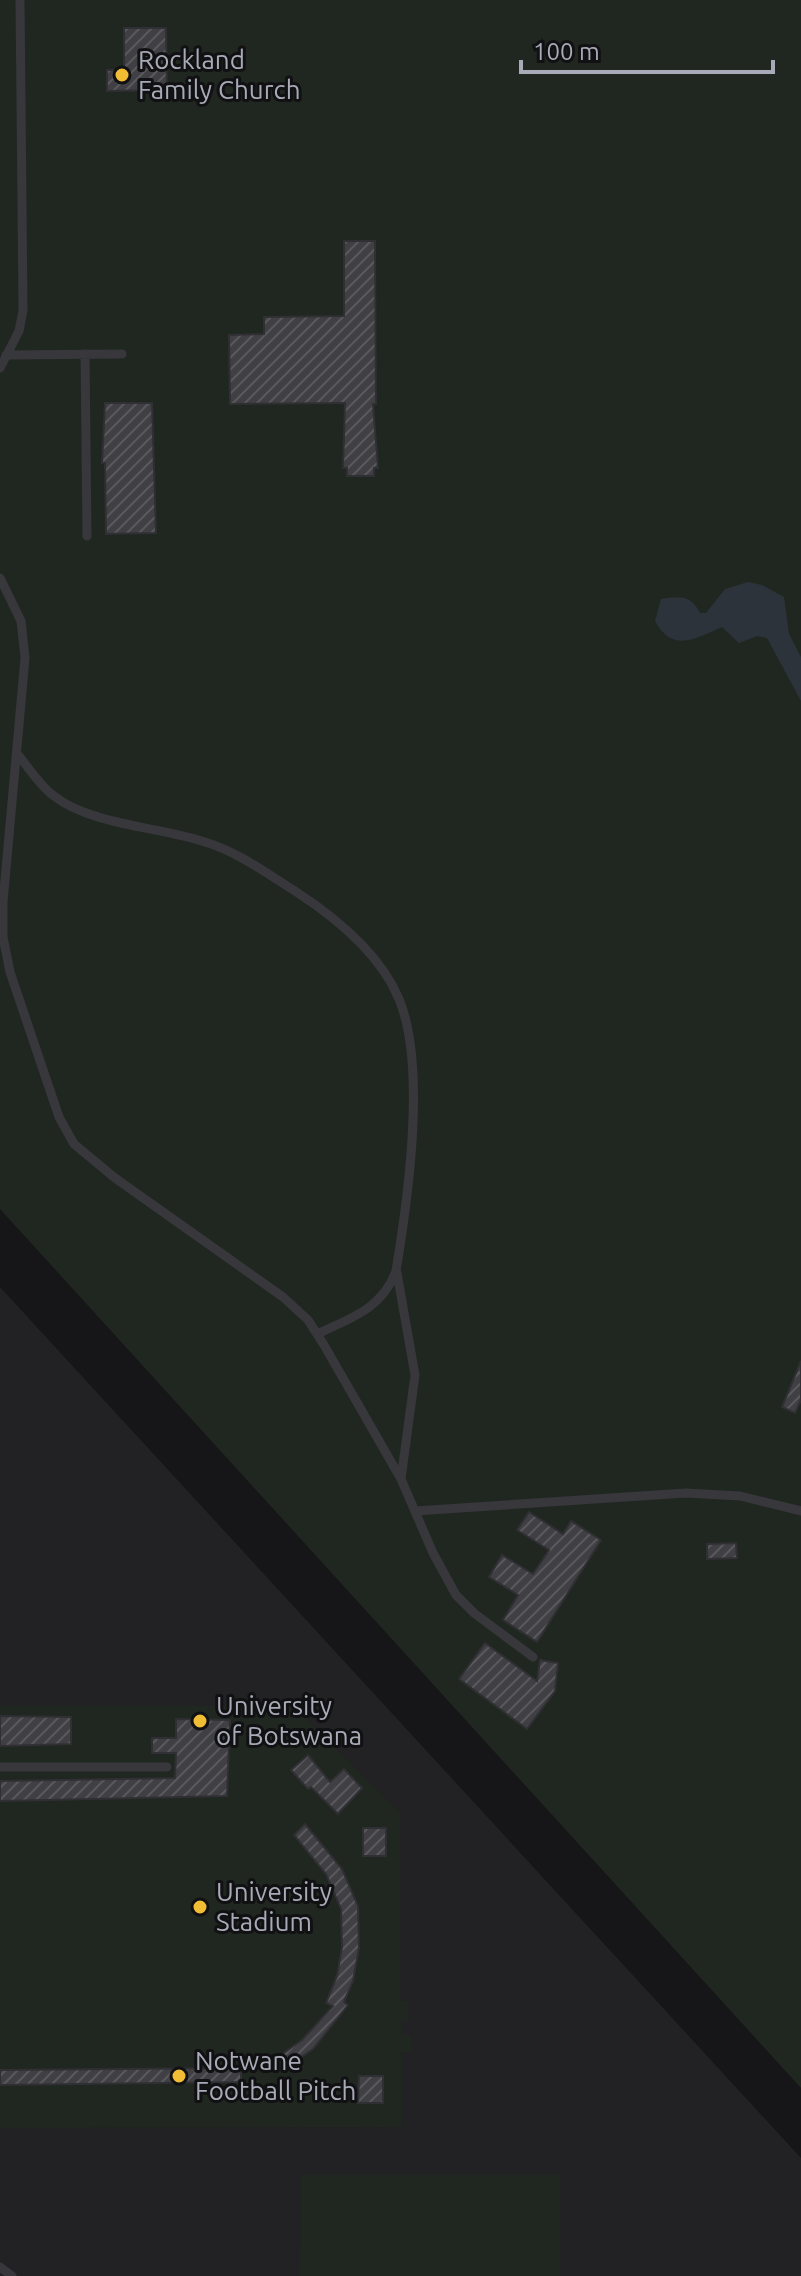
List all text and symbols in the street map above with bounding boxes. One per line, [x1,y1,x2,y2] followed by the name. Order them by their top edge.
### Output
[521,24,773,74] scale bar
[533,38,600,65] text: 100 m
[138,45,300,104] place label: Rockland Family Church
[113,66,131,84] marker: Rockland Family Church
[216,1691,362,1750] place label: University of Botswana
[191,1712,209,1730] marker: University of Botswana
[216,1877,332,1936] place label: University Stadium
[191,1898,209,1916] marker: University Stadium
[195,2046,356,2105] place label: Notwane Football Pitch
[170,2067,188,2085] marker: Notwane Football Pitch

